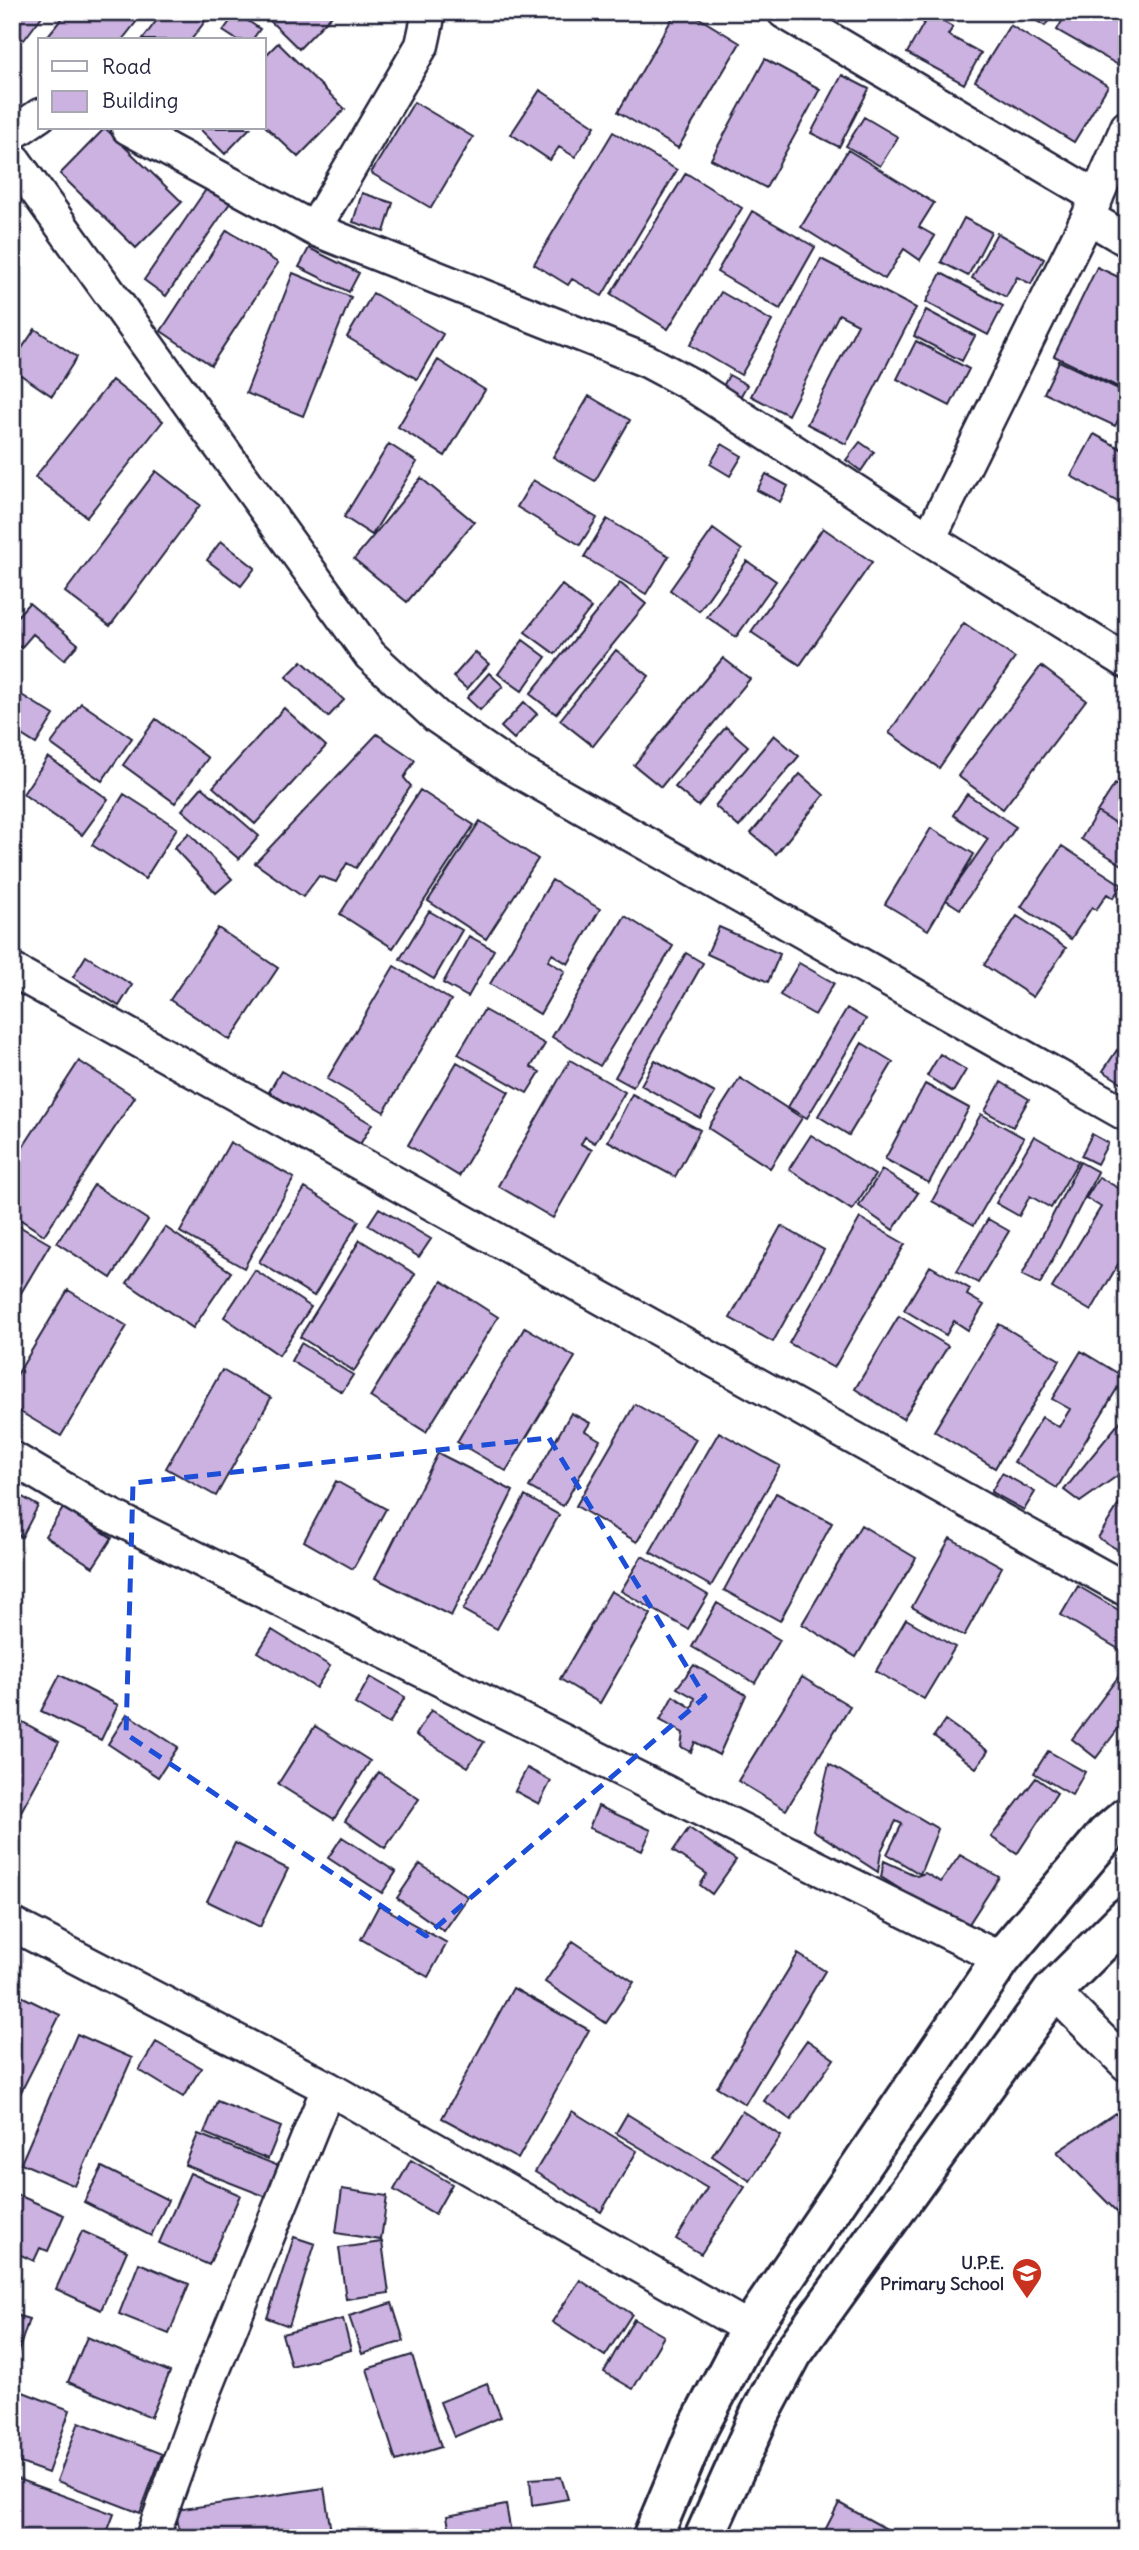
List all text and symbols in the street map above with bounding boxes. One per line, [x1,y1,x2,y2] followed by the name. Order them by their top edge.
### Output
[38,38,266,130] legend
[102,53,151,80] text: Road
[102,87,178,114] text: Building
[880,2251,1004,2295] place label: U.P.E. Primary School
[1010,2256,1044,2300] school or university icon: U.P.E. Primary School

